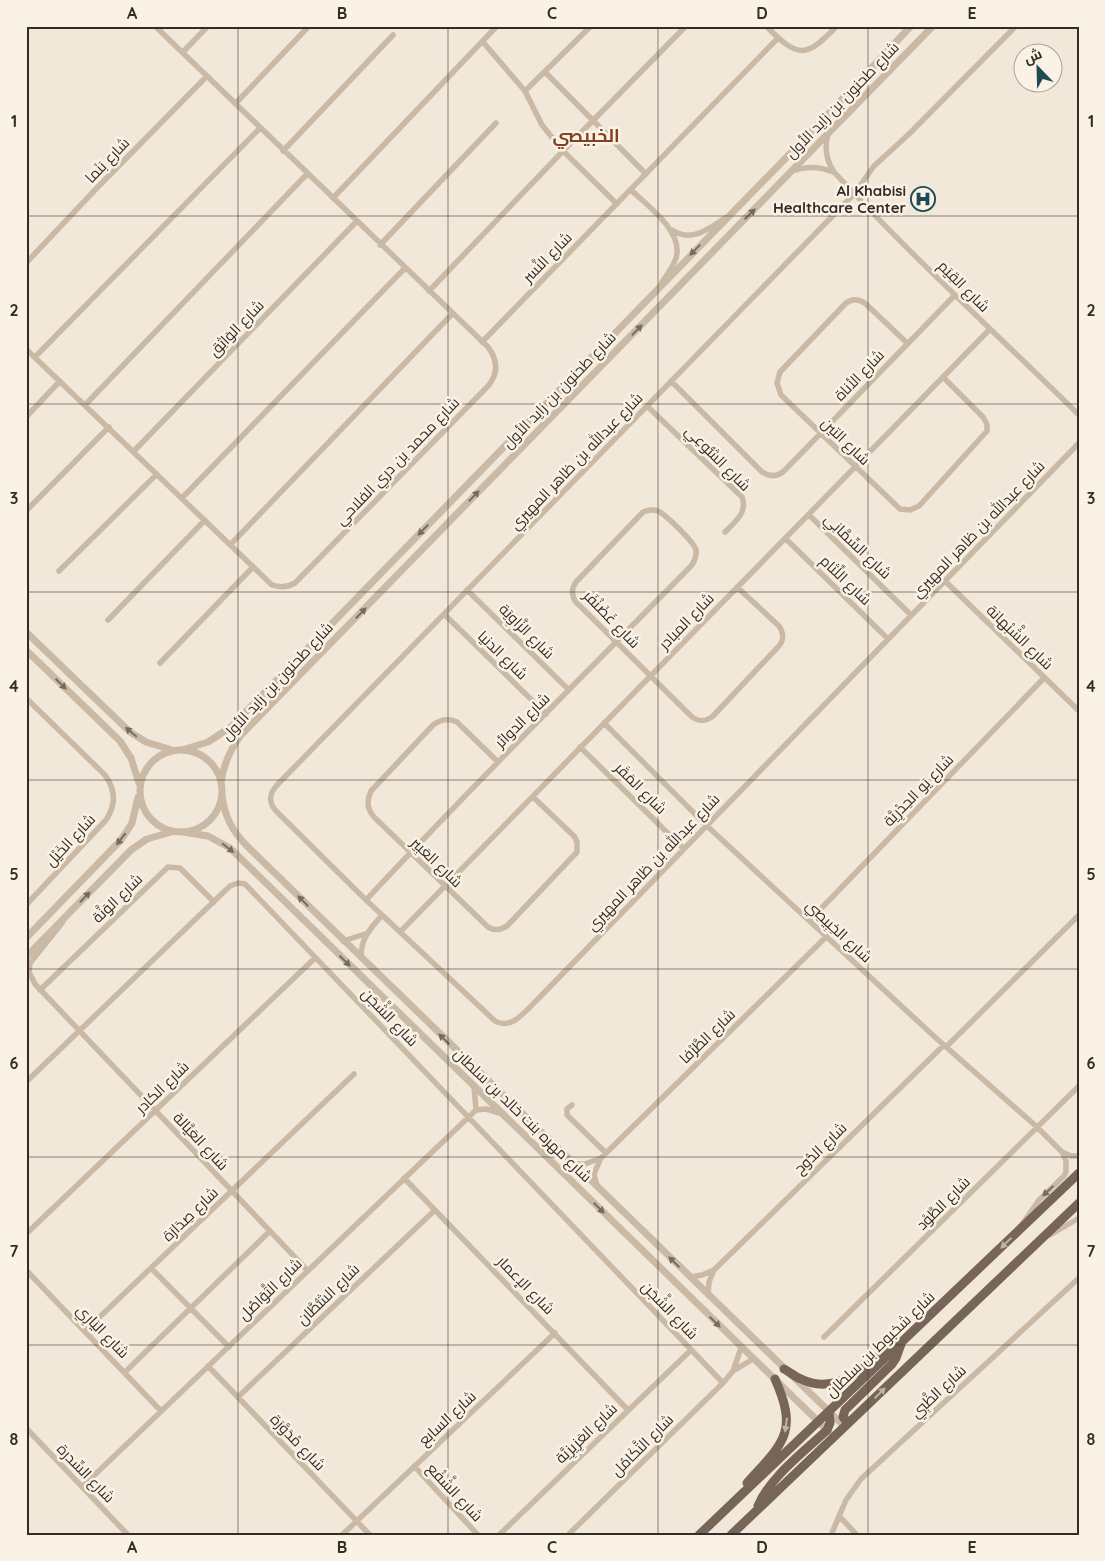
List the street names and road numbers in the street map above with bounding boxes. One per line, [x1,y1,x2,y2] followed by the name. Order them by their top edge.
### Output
[781,38,904,164] street label: شارع طحنون بن زايد الأول
[81,133,135,188] street label: شارع بَنَما
[518,228,577,288] street label: شارع النَّسر
[933,256,994,317] street label: شارع القِيَم
[204,296,269,362] street label: شارع الوَاثِق
[498,328,621,454] street label: شارع طحنون بن زايد الأول
[830,345,890,406] street label: شارع الأناة
[505,388,649,536] street label: شارع عبدالله بن ظاهر المهيري
[331,393,465,531] street label: شارع محمد بن دري الفلاحي
[816,413,874,470] street label: شارع التين
[679,421,755,497] street label: شارع الشُّوعِي
[907,456,1051,604] street label: شارع عبدالله بن ظاهر المهيري
[818,509,896,585] street label: شارع السِّمَّانِي
[815,550,876,611] street label: شارع اللِّثام
[578,585,644,653] street label: شارع غَضَنْفَر
[654,589,719,655] street label: شارع المبادر
[494,599,559,664] street label: شارع الزَّاوِيَة
[981,599,1059,675] street label: شارع الشَّبْهانة
[217,618,338,746] street label: شارع طحنون بن زايد الأول
[473,627,532,685] street label: شارع الدنيا
[490,689,555,754] street label: شارع الدوائر
[879,750,959,831] street label: شارع يَو الحِدْرِيَّة
[609,757,671,819] street label: شارع المَقَر
[582,789,726,937] street label: شارع عبدالله بن ظاهر المهيري
[41,810,101,872] street label: شارع الخَيْل
[405,832,467,893] street label: شارع العَبِير
[88,869,148,928] street label: شارع الوَنَّة
[800,896,876,969] street label: شارع الخِبِيصِي
[356,982,424,1052] street label: شارع الشَّجَن
[675,1005,740,1069] street label: شارع الطَّرْفا
[448,1044,596,1188] street label: شارع مهره بنت خالد بن سلطان
[131,1057,194,1119] street label: شارع الكادر
[168,1108,233,1175] street label: شارع العَيَّالة
[790,1118,852,1179] street label: شارع الدُّوح
[912,1172,975,1235] street label: شارع الطَّوْد
[158,1183,223,1247] street label: شارع صِدَارَة
[491,1251,559,1320] street label: شارع الإعمار
[234,1254,307,1325] street label: شارع التَّوَاصُل
[293,1259,365,1330] street label: شارع الشُّطَّان
[636,1275,704,1345] street label: شارع الشَّجَن
[821,1287,940,1402] street label: شارع شخبوط بن سلطان
[71,1300,133,1364] street label: شارع اليَارِي
[906,1360,972,1424] street label: شارع الظَّبِي
[414,1386,481,1451] street label: شارع السابع
[551,1399,622,1469] street label: شارع العَزِيزِيَّة
[265,1410,330,1476] street label: شارع مْدَوَّرَة
[607,1410,678,1481] street label: شارع التَّكَامُل
[52,1439,119,1508] street label: شارع السِّدرة
[422,1457,489,1527] street label: شارع الشَّفْع

